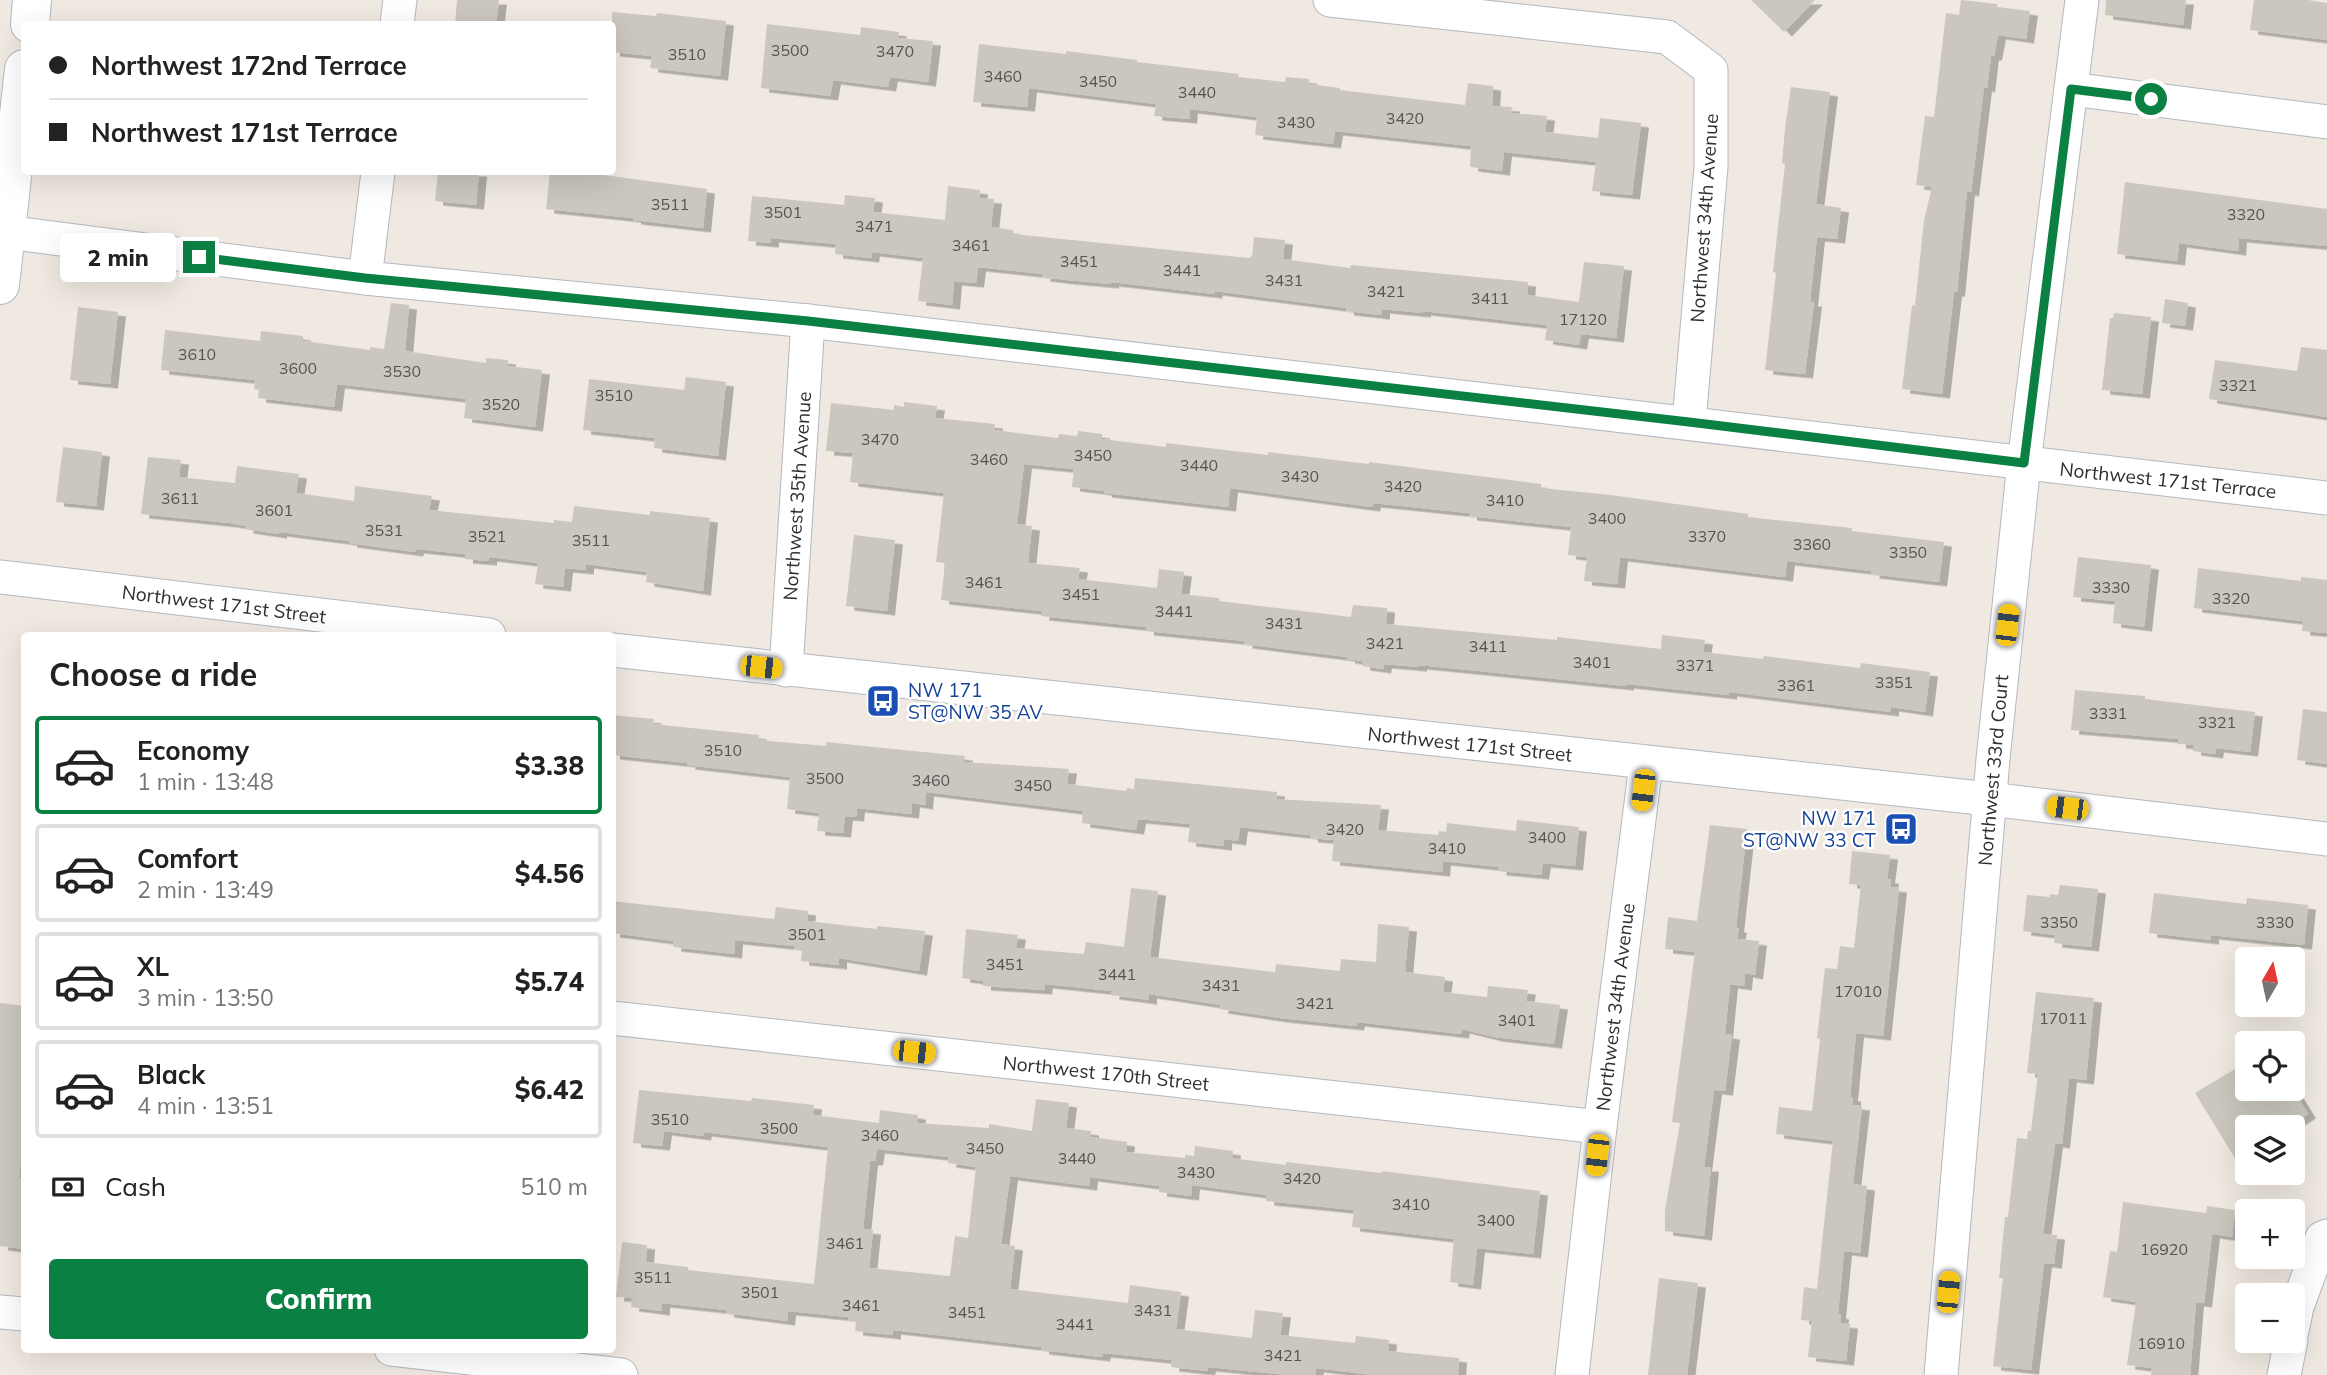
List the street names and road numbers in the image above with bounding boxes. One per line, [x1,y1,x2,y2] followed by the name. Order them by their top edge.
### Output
[1685,113,1723,323] street label: Northwest 34th Avenue
[778,391,816,601] street label: Northwest 35th Avenue
[2058,457,2278,503] street label: Northwest 171st Terrace
[121,580,328,628] street label: Northwest 171st Street
[1973,673,2013,867] street label: Northwest 33rd Court
[1367,721,1574,767] street label: Northwest 171st Street
[1590,902,1640,1112] street label: Northwest 34th Avenue
[1002,1050,1211,1096] street label: Northwest 170th Street

